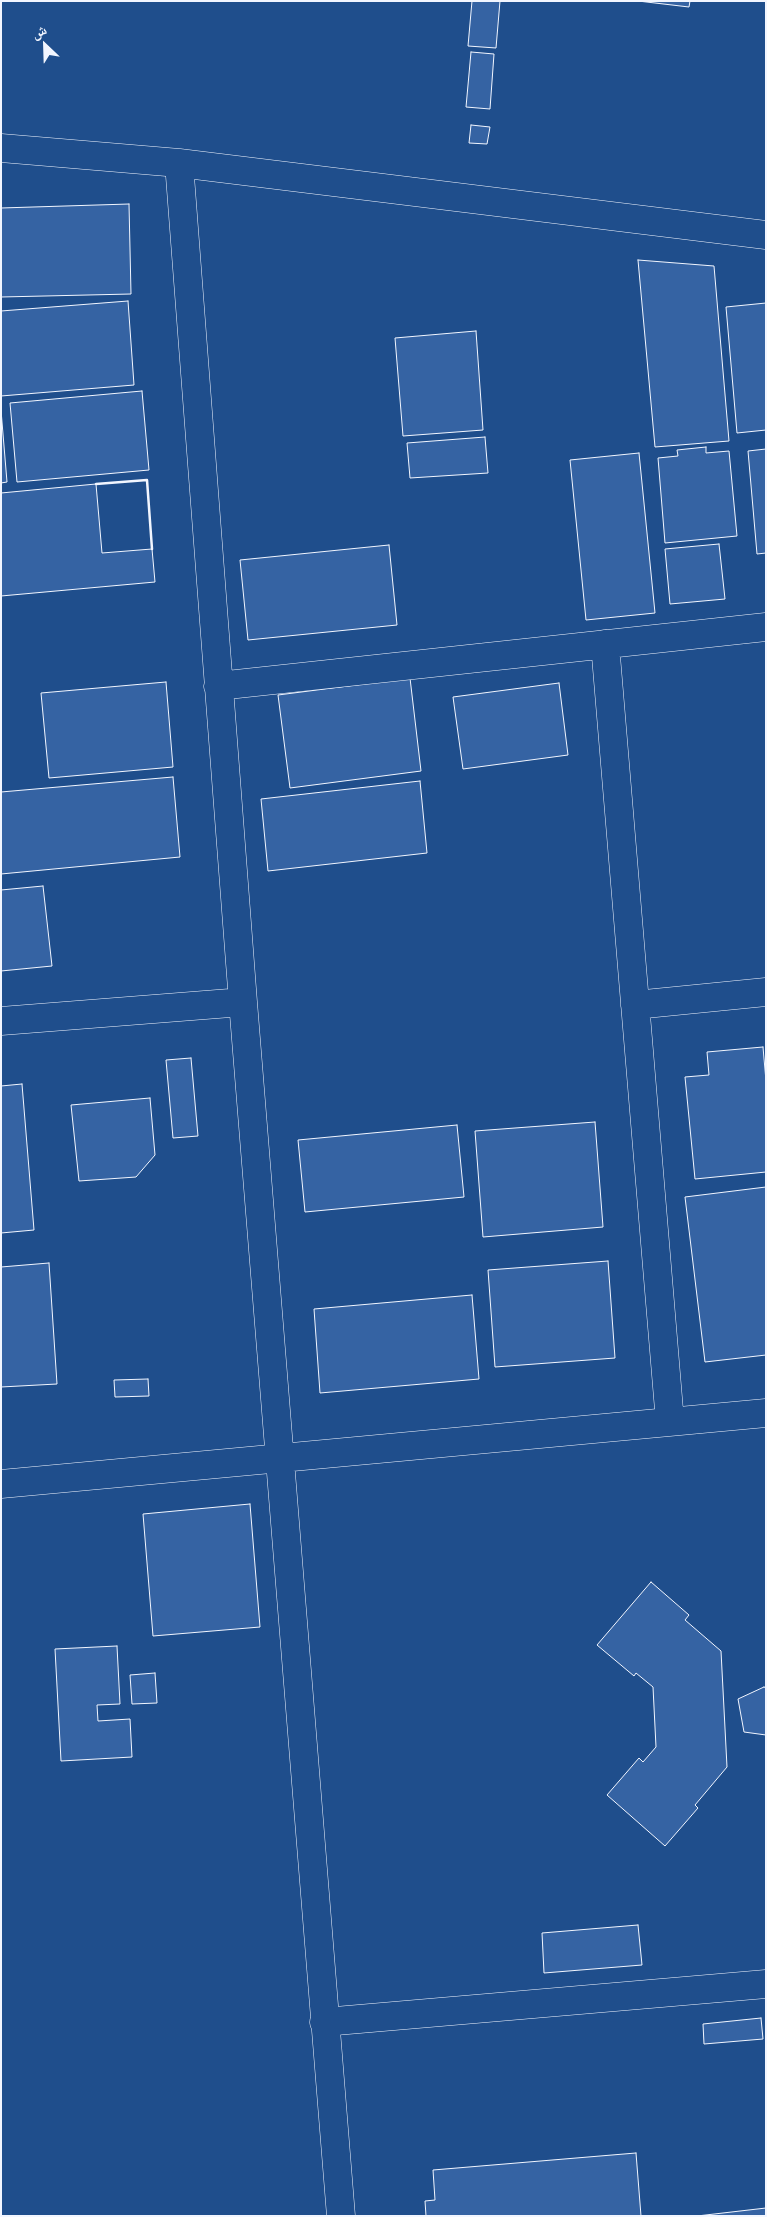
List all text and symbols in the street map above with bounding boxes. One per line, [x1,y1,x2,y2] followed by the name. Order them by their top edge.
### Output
[20,20,70,70] north arrow
[28,20,49,43] text: ش

